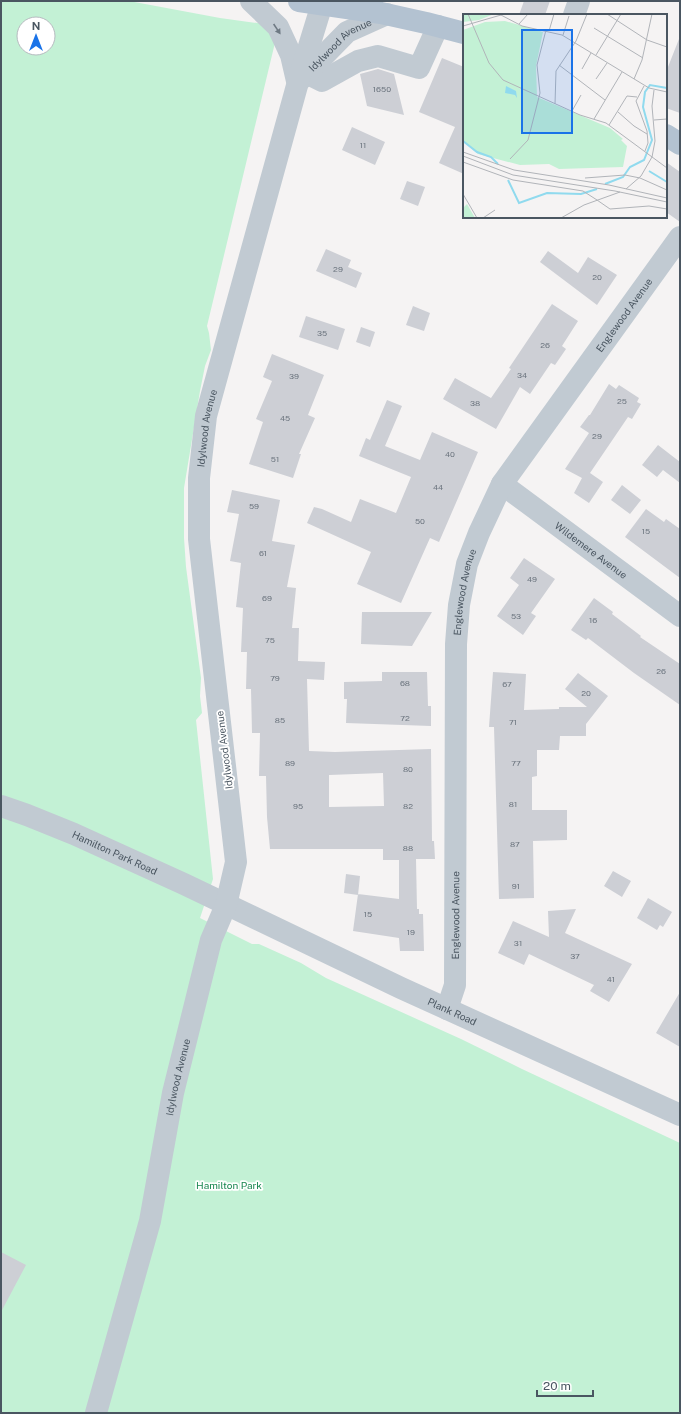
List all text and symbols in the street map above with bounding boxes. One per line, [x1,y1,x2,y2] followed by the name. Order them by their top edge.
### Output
[463,14,667,218] inset map
[16,16,56,56] north arrow
[306,16,374,74] street label: Idylwood Avenue
[32,20,40,32] text: N
[274,23,281,35] one-way arrow
[373,84,391,94] house number: 1650
[360,140,366,150] house number: 11
[333,264,343,274] house number: 29
[592,272,602,282] house number: 20
[593,275,655,354] street label: Englewood Avenue
[317,328,327,338] house number: 35
[540,340,550,350] house number: 26
[517,370,527,380] house number: 34
[289,371,299,381] house number: 39
[194,388,219,468] street label: Idylwood Avenue
[617,396,627,406] house number: 25
[470,398,480,408] house number: 38
[280,413,290,423] house number: 45
[592,431,602,441] house number: 29
[445,449,455,459] house number: 40
[271,454,279,464] house number: 51
[433,482,443,492] house number: 44
[249,501,259,511] house number: 59
[415,516,425,526] house number: 50
[553,519,630,581] street label: Wildemere Avenue
[642,526,650,536] house number: 15
[451,547,478,636] street label: Englewood Avenue
[259,548,267,558] house number: 61
[527,574,537,584] house number: 49
[262,593,272,603] house number: 69
[511,611,521,621] house number: 53
[589,615,597,625] house number: 16
[265,635,275,645] house number: 75
[656,666,666,676] house number: 26
[270,673,280,683] house number: 79
[400,678,410,688] house number: 68
[502,679,512,689] house number: 67
[581,688,591,698] house number: 20
[213,710,235,790] street label: Idylwood Avenue
[400,713,410,723] house number: 72
[275,715,285,725] house number: 85
[509,717,517,727] house number: 71
[285,758,295,768] house number: 89
[511,758,521,768] house number: 77
[403,764,413,774] house number: 80
[509,799,517,809] house number: 81
[293,801,303,811] house number: 95
[403,801,413,811] house number: 82
[70,828,159,877] street label: Hamilton Park Road
[510,839,520,849] house number: 87
[403,843,413,853] house number: 88
[449,871,461,959] street label: Englewood Avenue
[512,881,520,891] house number: 91
[364,909,372,919] house number: 15
[407,927,415,937] house number: 19
[514,938,522,948] house number: 31
[570,951,580,961] house number: 37
[607,974,615,984] house number: 41
[426,995,479,1028] street label: Plank Road
[163,1037,192,1117] street label: Idylwood Avenue
[196,1179,262,1191] park label: Hamilton Park
[537,1372,593,1398] scale bar
[543,1379,571,1393] text: 20 m

